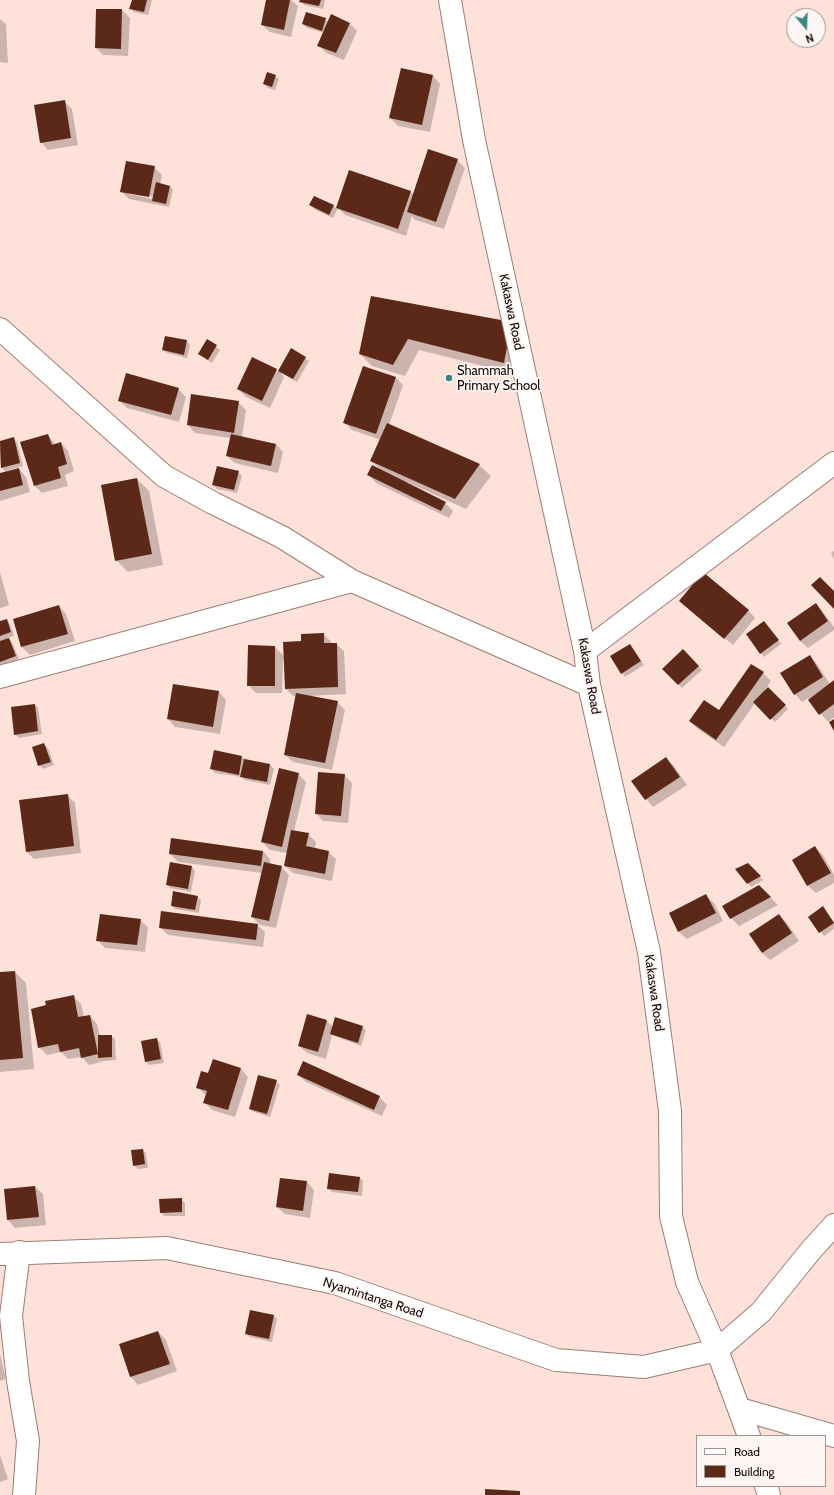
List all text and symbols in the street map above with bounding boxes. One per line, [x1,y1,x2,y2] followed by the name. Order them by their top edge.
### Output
[786,8,826,48] north arrow
[804,31,816,46] text: N
[495,272,527,352] street label: Kakaswa Road
[457,363,540,394] place label: Shammah Primary School
[444,373,454,383] marker: Shammah Primary School
[575,636,603,716] street label: Kakaswa Road
[641,953,667,1033] street label: Kakaswa Road
[321,1274,425,1322] street label: Nyamintanga Road
[696,1435,826,1487] legend
[734,1444,760,1459] text: Road
[734,1464,775,1479] text: Building

